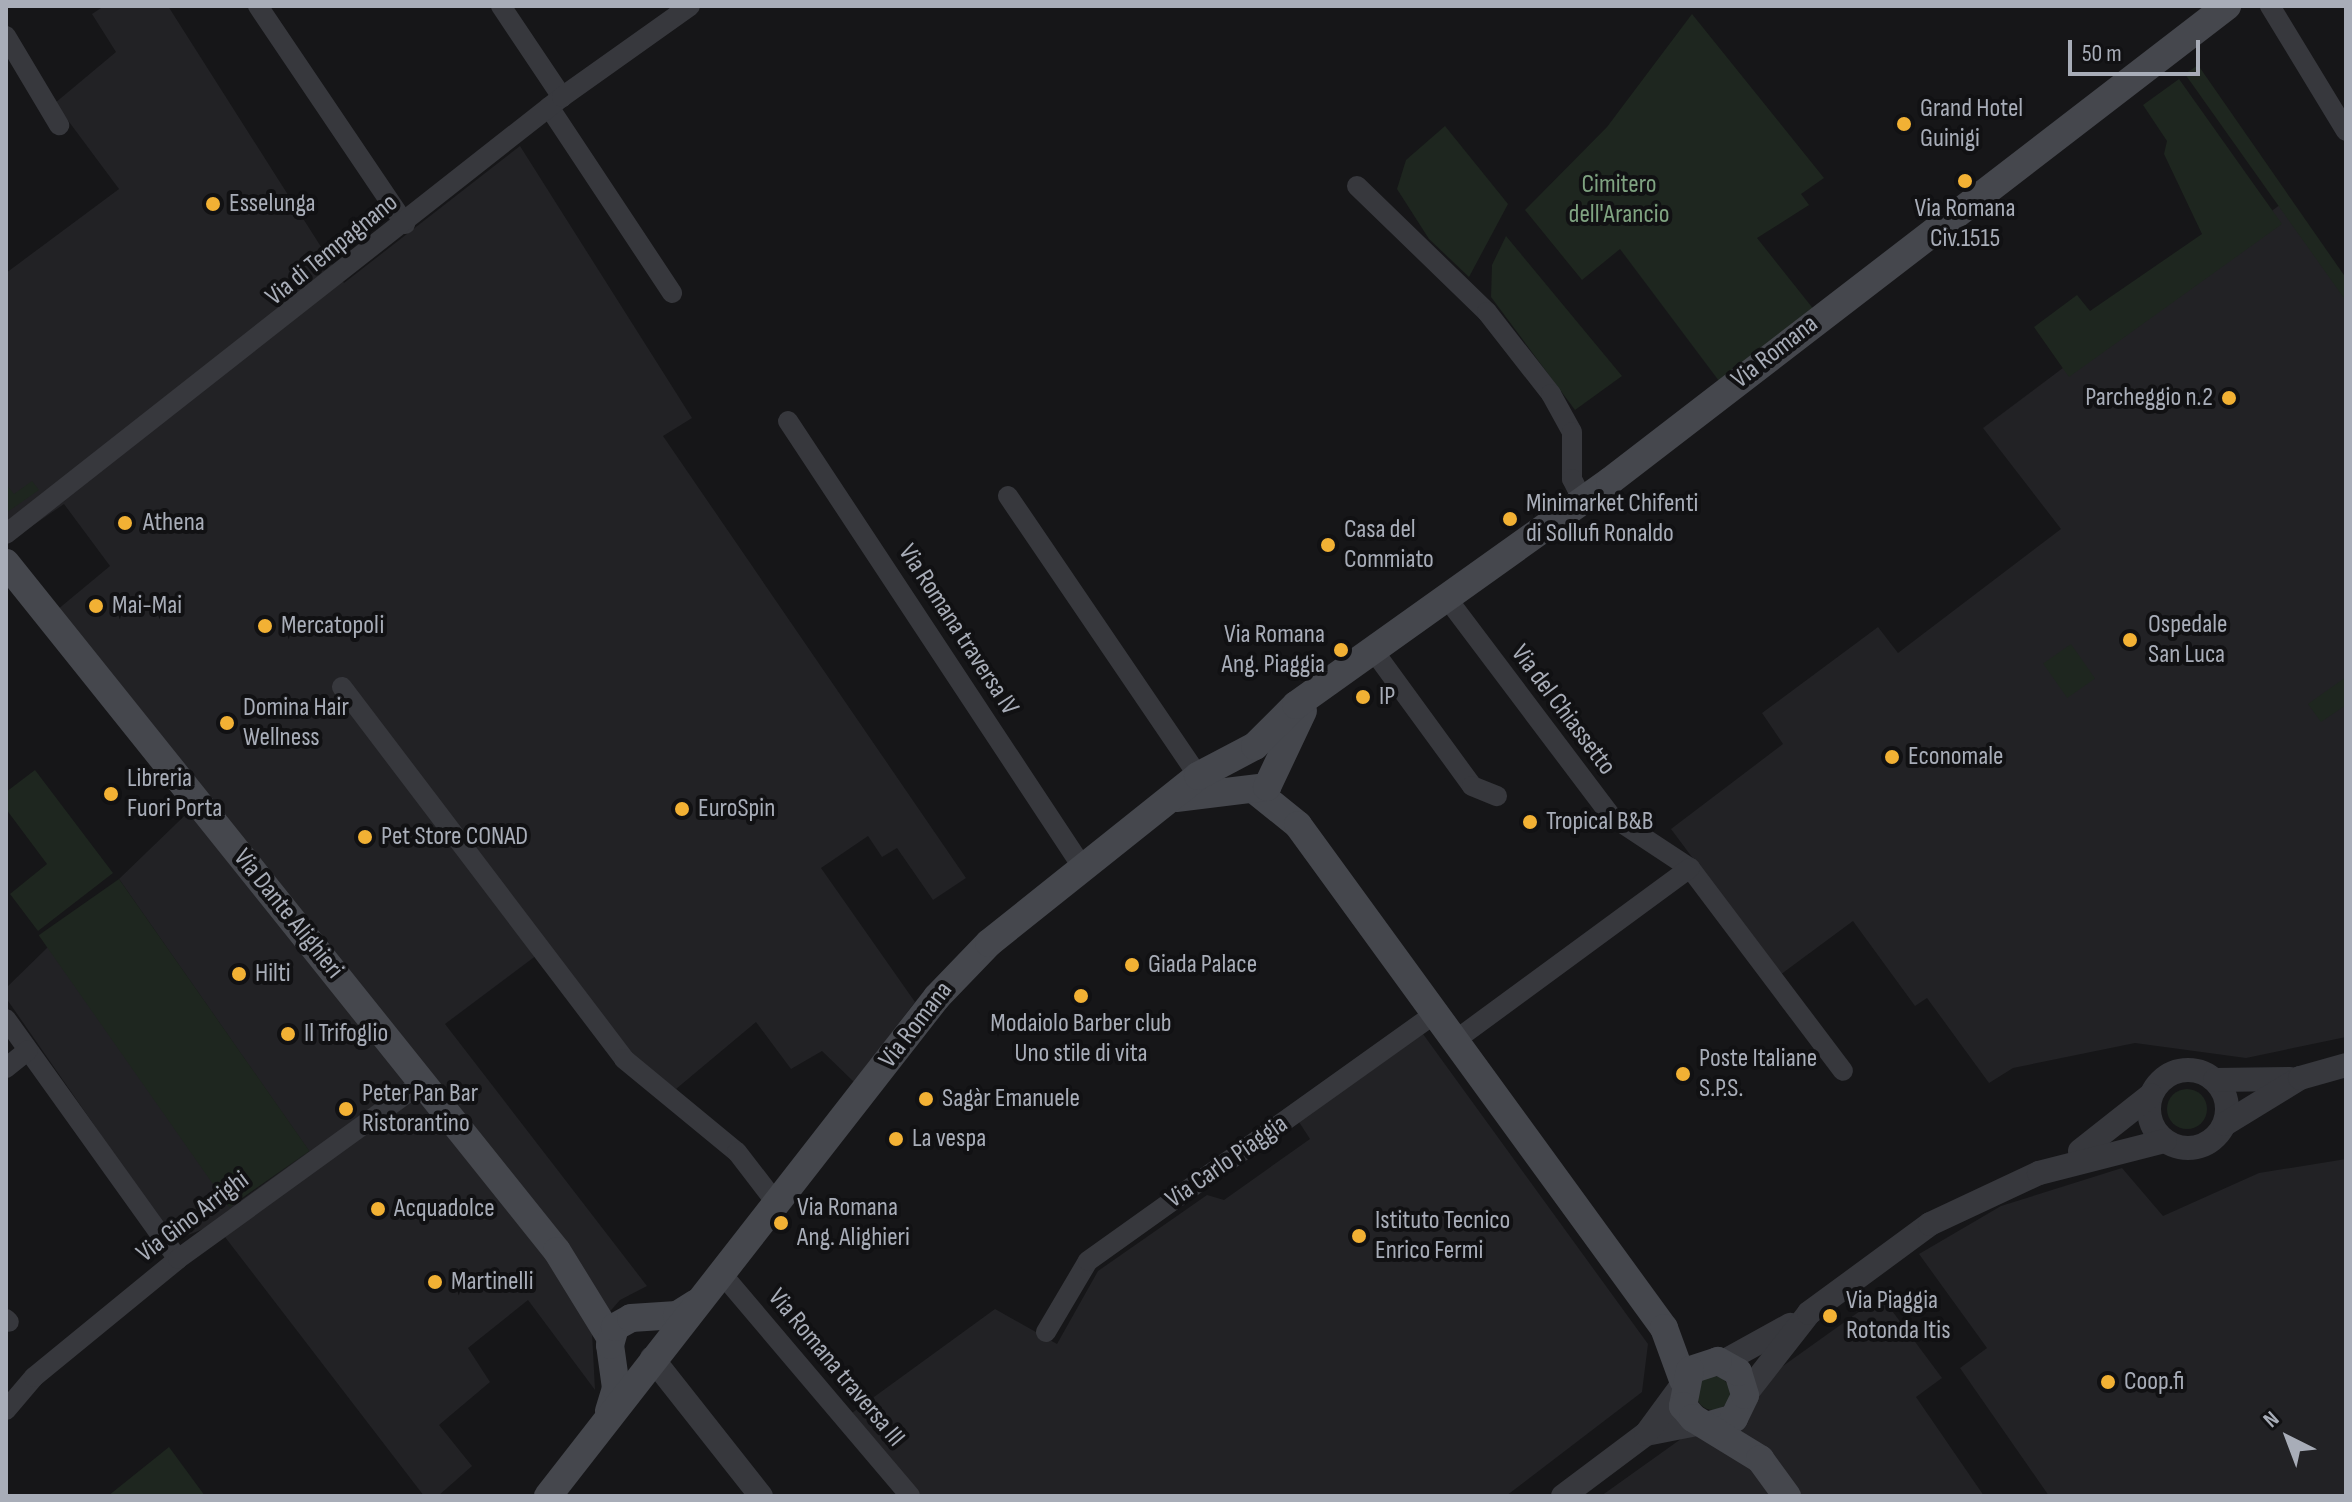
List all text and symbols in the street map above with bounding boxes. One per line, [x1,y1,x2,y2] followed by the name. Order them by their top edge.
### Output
[2072,24,2204,74] scale bar
[2082,39,2122,68] text: 50 m
[1920,93,2023,154] place label: Grand Hotel Guinigi
[1895,115,1913,133] marker: Grand Hotel Guinigi
[1569,169,1669,230] park label: Cimitero dell'Arancio
[1956,172,1974,190] marker: Via Romana Civ.1515
[260,187,404,313] street label: Via di Tempagnano
[229,188,315,220] place label: Esselunga
[1914,193,2016,254] place label: Via Romana Civ.1515
[204,195,222,213] marker: Esselunga
[1726,309,1824,395] street label: Via Romana
[2085,382,2213,414] place label: Parcheggio n.2
[2220,389,2238,407] marker: Parcheggio n.2
[1526,488,1698,550] place label: Minimarket Chifenti di Sollufi Ronaldo
[143,507,205,539] place label: Athena
[1501,510,1519,528] marker: Minimarket Chifenti di Sollufi Ronaldo
[114,512,136,534] marker: Athena
[1344,514,1434,576] place label: Casa del Commiato
[1319,536,1337,554] marker: Casa del Commiato
[891,539,1025,721] street label: Via Romana traversa IV
[112,590,182,622] place label: Mai-Mai
[87,597,105,615] marker: Mai-Mai
[2148,609,2228,670] place label: Ospedale San Luca
[281,610,384,642] place label: Mercatopoli
[256,617,274,635] marker: Mercatopoli
[1221,619,1325,680] place label: Via Romana Ang. Piaggia
[2119,629,2141,651] marker: Ospedale San Luca
[1504,639,1622,781] street label: Via del Chiassetto
[1332,641,1350,659] marker: Via Romana Ang. Piaggia
[1379,681,1395,713] place label: IP
[1354,688,1372,706] marker: IP
[243,692,349,754] place label: Domina Hair Wellness
[218,714,236,732] marker: Domina Hair Wellness
[1908,741,2004,773] place label: Economale
[1883,748,1901,766] marker: Economale
[127,763,222,824] place label: Libreria Fuori Porta
[102,785,120,803] marker: Libreria Fuori Porta
[698,793,775,825] place label: EuroSpin
[673,800,691,818] marker: EuroSpin
[1546,806,1653,838] place label: Tropical B&B
[1521,813,1539,831] marker: Tropical B&B
[381,821,528,853] place label: Pet Store CONAD
[356,828,374,846] marker: Pet Store CONAD
[226,843,350,985] street label: Via Dante Alighieri
[1148,949,1257,981] place label: Giada Palace
[1123,956,1141,974] marker: Giada Palace
[255,958,291,990] place label: Hilti
[230,965,248,983] marker: Hilti
[873,976,959,1074] street label: Via Romana
[1072,987,1090,1005] marker: Modaiolo Barber club Uno stile di vita
[990,1008,1172,1070] place label: Modaiolo Barber club Uno stile di vita
[304,1018,388,1050] place label: Il Trifoglio
[279,1025,297,1043] marker: Il Trifoglio
[1699,1043,1817,1104] place label: Poste Italiane S.P.S.
[1674,1065,1692,1083] marker: Poste Italiane S.P.S.
[362,1078,478,1140] place label: Peter Pan Bar Ristorantino
[942,1083,1080,1115] place label: Sagàr Emanuele
[917,1090,935,1108] marker: Sagàr Emanuele
[337,1100,355,1118] marker: Peter Pan Bar Ristorantino
[1160,1109,1294,1215] street label: Via Carlo Piaggia
[912,1123,986,1155] place label: La vespa
[887,1130,905,1148] marker: La vespa
[131,1165,255,1269] street label: Via Gino Arrighi
[797,1192,910,1254] place label: Via Romana Ang. Alighieri
[394,1193,495,1225] place label: Acquadolce
[369,1200,387,1218] marker: Acquadolce
[1375,1205,1510,1266] place label: Istituto Tecnico Enrico Fermi
[772,1214,790,1232] marker: Via Romana Ang. Alighieri
[1350,1227,1368,1245] marker: Istituto Tecnico Enrico Fermi
[451,1266,534,1298] place label: Martinelli
[426,1273,444,1291] marker: Martinelli
[761,1283,911,1453] street label: Via Romana traversa III
[1846,1285,1950,1346] place label: Via Piaggia Rotonda Itis
[1821,1307,1839,1325] marker: Via Piaggia Rotonda Itis
[2124,1366,2184,1398] place label: Coop.fi
[2099,1373,2117,1391] marker: Coop.fi
[2248,1398,2328,1478] north arrow
[2258,1406,2285,1434] text: N

